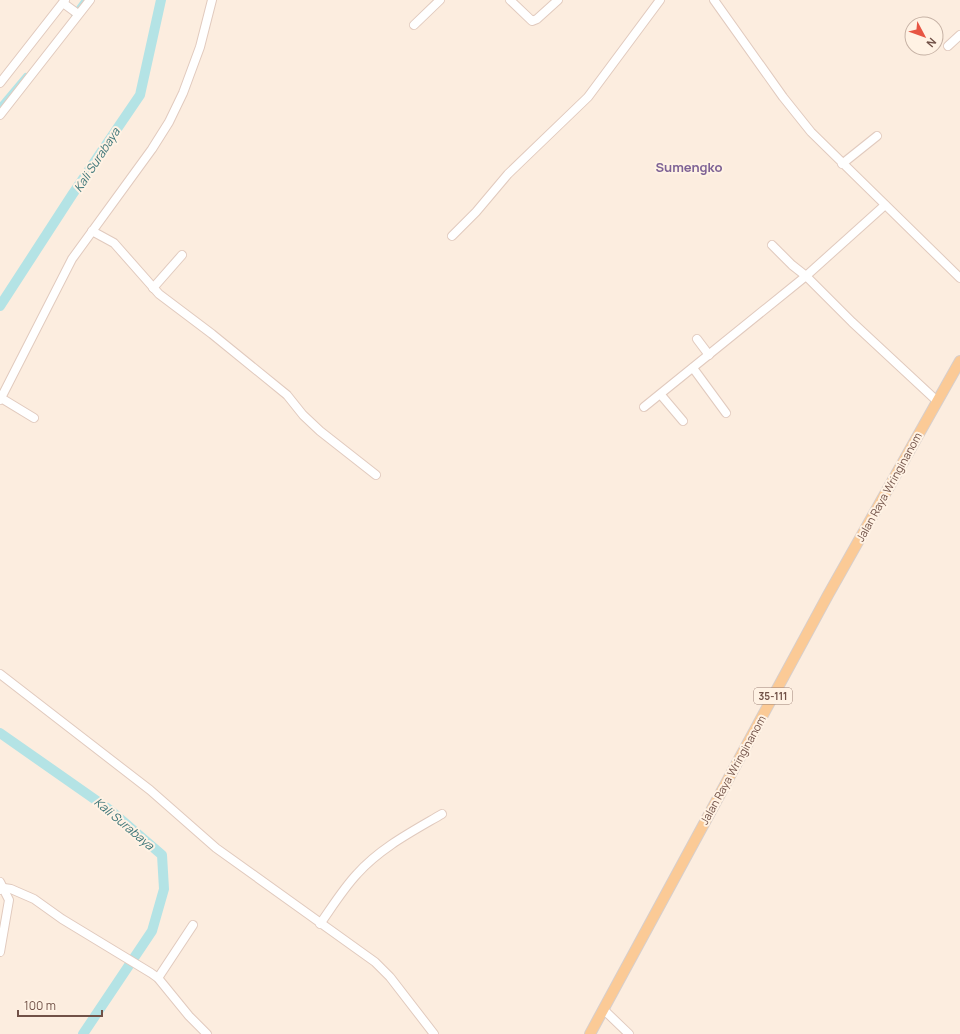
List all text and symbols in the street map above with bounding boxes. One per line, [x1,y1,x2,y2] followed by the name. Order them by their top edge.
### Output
[904,16,944,56] north arrow
[924,35,940,51] text: N
[70,123,124,195] water label: Kali Surabaya
[656,158,722,176] district label: Sumengko
[852,429,925,544] street label: Jalan Raya Wringinanom
[754,688,792,704] road number: 35-111
[696,712,769,827] street label: Jalan Raya Wringinanom
[91,794,159,855] water label: Kali Surabaya
[18,992,102,1018] scale bar
[24,997,56,1014] text: 100 m

